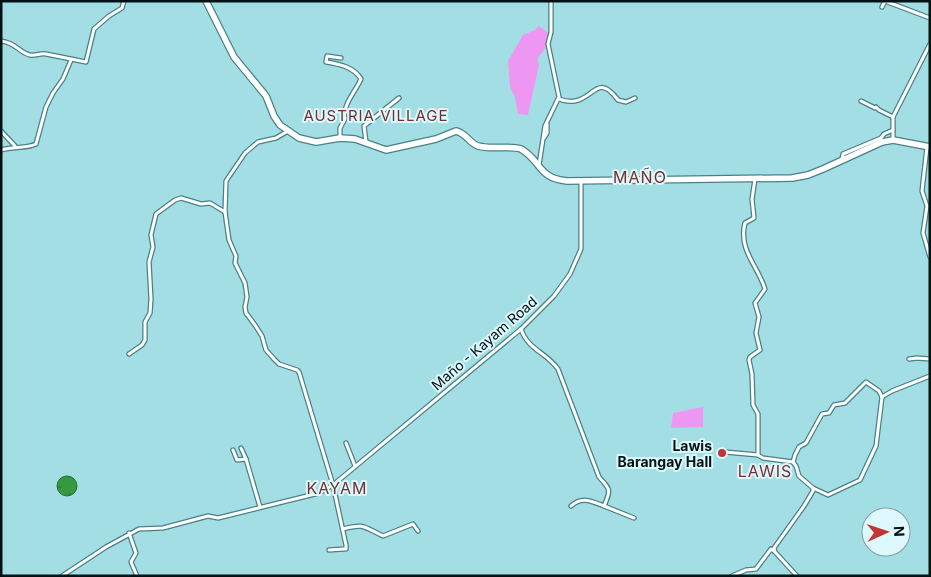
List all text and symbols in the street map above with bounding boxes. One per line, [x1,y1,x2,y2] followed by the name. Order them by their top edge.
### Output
[303,106,449,125] district label: AUSTRIA VILLAGE
[613,167,667,187] district label: MAÑO
[428,293,540,393] street label: Maño - Kayam Road
[618,437,712,470] place label: Lawis Barangay Hall
[716,447,728,459] marker: Lawis Barangay Hall
[738,461,792,481] district label: LAWIS
[307,478,367,498] district label: KAYAM
[861,507,911,557] north arrow
[891,526,908,537] text: N

